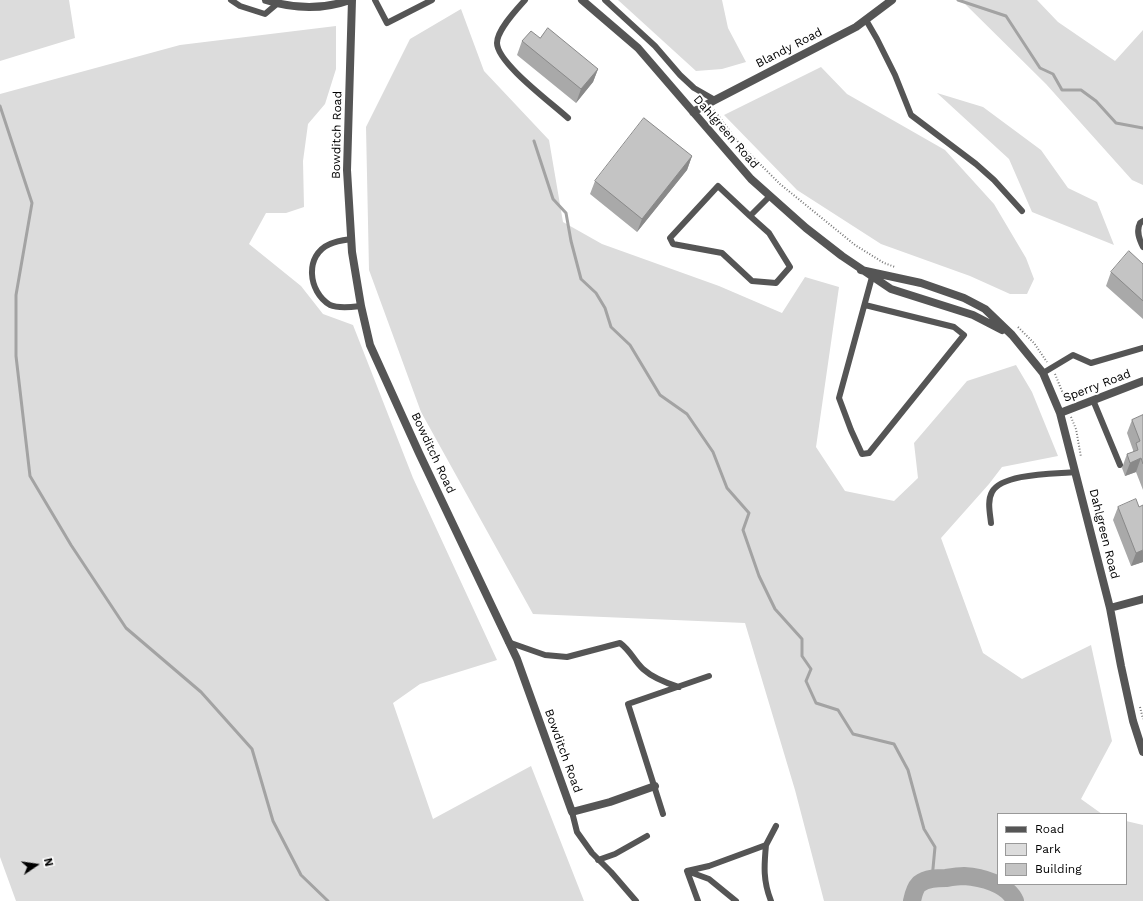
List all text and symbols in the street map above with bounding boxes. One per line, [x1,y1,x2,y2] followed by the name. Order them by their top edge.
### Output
[753,25,825,71] street label: Blandy Road
[329,91,345,179] street label: Bowditch Road
[690,92,762,172] street label: Dahlgreen Road
[1061,366,1133,406] street label: Sperry Road
[408,410,458,496] street label: Bowditch Road
[1086,487,1122,581] street label: Dahlgreen Road
[541,707,585,795] street label: Bowditch Road
[997,813,1127,885] legend
[1035,822,1064,836] text: Road
[1035,842,1061,856] text: Park
[16,845,56,885] north arrow
[41,857,55,868] text: N
[1035,862,1082,876] text: Building

